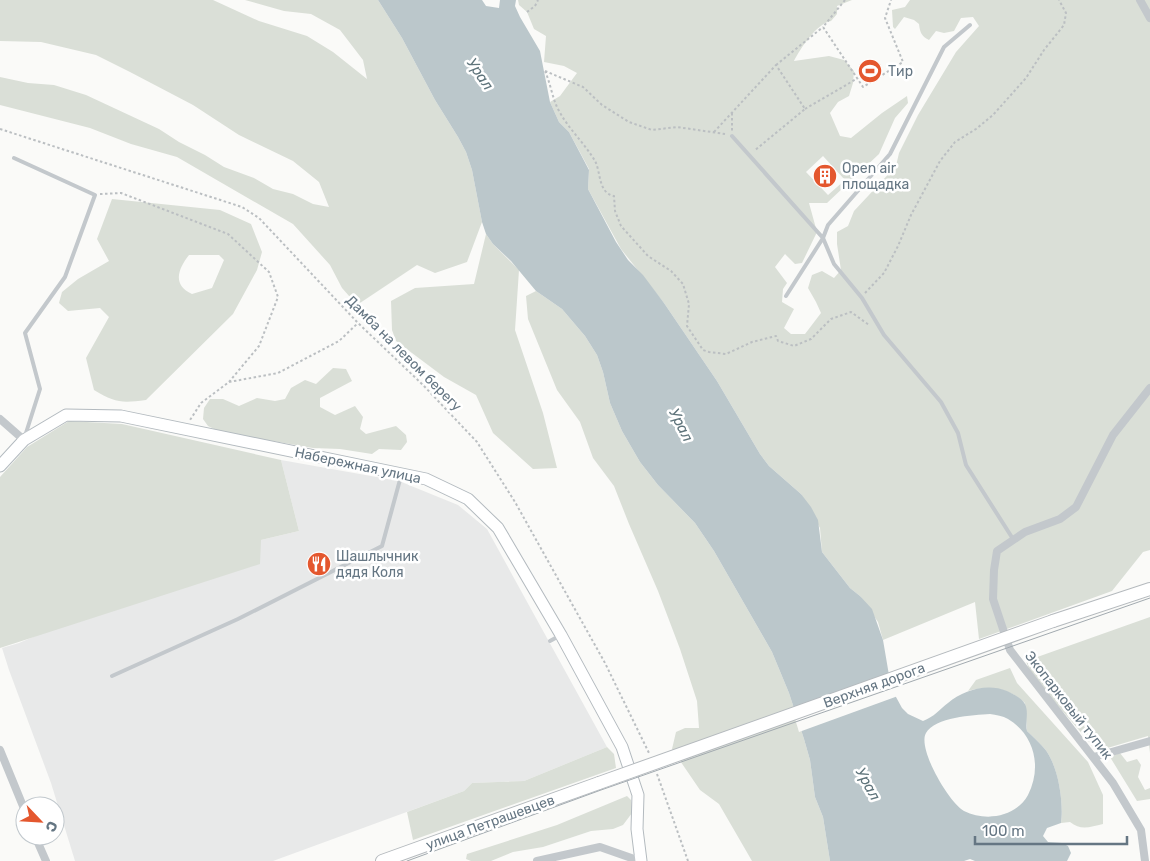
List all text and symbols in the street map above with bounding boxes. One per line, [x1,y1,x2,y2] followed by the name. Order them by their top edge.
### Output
[463,55,497,94] water label: Урал
[857,58,883,84] sports icon: Тир
[888,63,913,80] place label: Тир
[842,160,909,193] place label: Open air площадка
[812,163,838,189] building icon: Open air площадка
[342,292,465,415] street label: Дамба на левом берегу
[665,405,697,445] water label: Урал
[293,444,423,487] street label: Набережная улица
[336,548,419,581] place label: Шашлычник дядя Коля
[306,551,332,577] restaurant icon: Шашлычник дядя Коля
[1021,648,1116,763] street label: Экопарковый тупик
[821,659,927,712] street label: Верхняя дорога
[852,764,884,804] water label: Урал
[423,791,557,854] street label: улица Петрашевцев
[15,796,65,846] north arrow
[975,814,1128,846] scale bar
[41,818,61,834] text: С
[982,822,1024,840] text: 100 m

